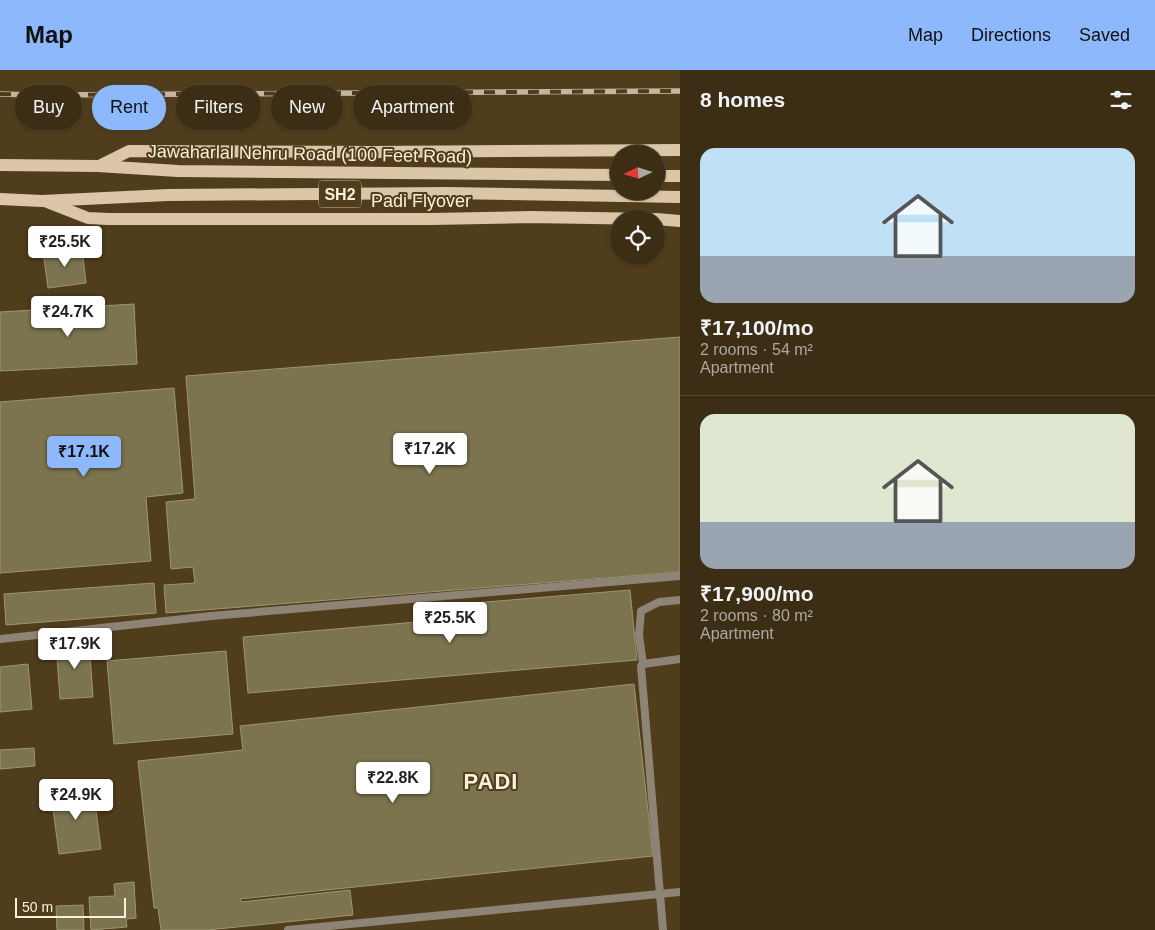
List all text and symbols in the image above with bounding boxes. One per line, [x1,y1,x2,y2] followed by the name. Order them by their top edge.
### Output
[25,21,73,48] text: Map
[908,25,943,45] text: Map
[971,25,1051,45] text: Directions
[1079,25,1130,45] text: Saved
[15,85,82,130] chip: Buy
[92,85,166,130] chip: Rent
[176,85,261,130] chip: Filters
[271,85,343,130] chip: New
[353,85,472,130] chip: Apartment
[1107,86,1135,114] icon: filters
[700,88,785,111] text: 8 homes
[148,141,472,167] street label: Jawaharlal Nehru Road (100 Feet Road)
[610,145,665,200] north arrow
[610,145,665,265] map controls
[319,180,361,208] road number: SH2
[873,181,963,271] icon: home
[371,191,471,211] street label: Padi Flyover
[610,210,665,265] button: locate
[24,226,106,268] pin: ₹25.5K
[39,233,91,250] text: ₹25.5K
[27,296,109,338] pin: ₹24.7K
[42,303,94,320] text: ₹24.7K
[700,316,814,339] text: ₹17,100/mo
[700,341,813,358] text: 2 rooms · 54 m²
[700,359,774,376] text: Apartment
[389,432,471,475] pin: ₹17.2K
[43,436,125,478] pin: ₹17.1K
[404,440,456,457] text: ₹17.2K
[58,443,110,460] text: ₹17.1K
[873,446,963,536] icon: home
[700,582,814,605] text: ₹17,900/mo
[409,602,491,644] pin: ₹25.5K
[700,607,813,624] text: 2 rooms · 80 m²
[424,609,476,626] text: ₹25.5K
[700,625,774,642] text: Apartment
[34,628,116,670] pin: ₹17.9K
[49,635,101,652] text: ₹17.9K
[352,762,434,804] pin: ₹22.8K
[367,769,419,786] text: ₹22.8K
[464,769,518,794] district label: PADI
[35,778,117,821] pin: ₹24.9K
[50,786,102,803] text: ₹24.9K
[15,895,126,918] scale bar
[22,899,53,915] text: 50 m

